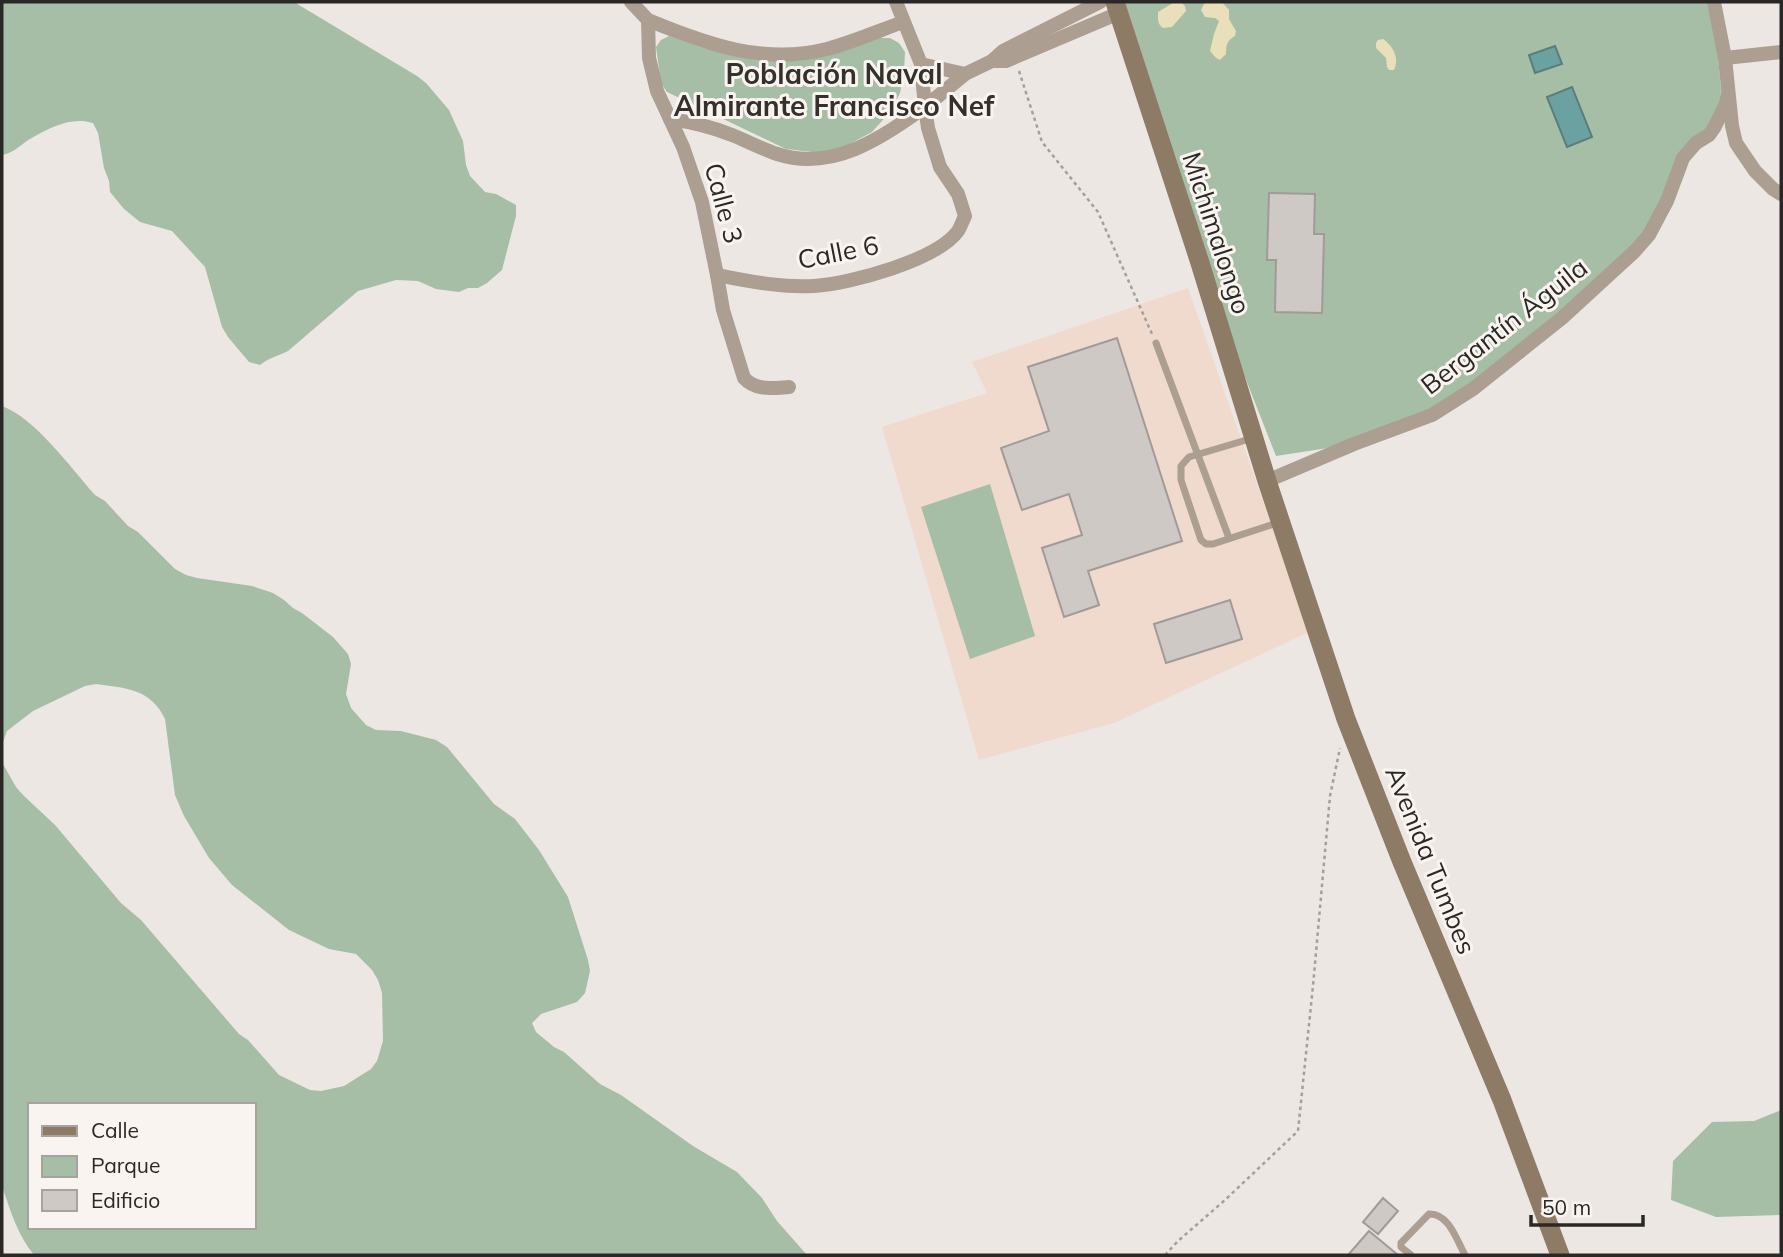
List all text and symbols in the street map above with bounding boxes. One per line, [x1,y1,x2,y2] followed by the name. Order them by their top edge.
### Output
[674,56,995,123] district label: Población Naval Almirante Francisco Nef
[1175,148,1259,318] street label: Michimalongo
[697,159,751,247] street label: Calle 3
[795,228,881,276] street label: Calle 6
[1414,251,1594,401] street label: Bergantín Águila
[1378,761,1484,959] street label: Avenida Tumbes
[28,1103,256,1229] legend
[91,1117,139,1143] text: Calle
[91,1152,160,1178] text: Parque
[1531,1184,1643,1228] scale bar
[91,1187,160,1213] text: Edificio
[1542,1194,1591,1220] text: 50 m

